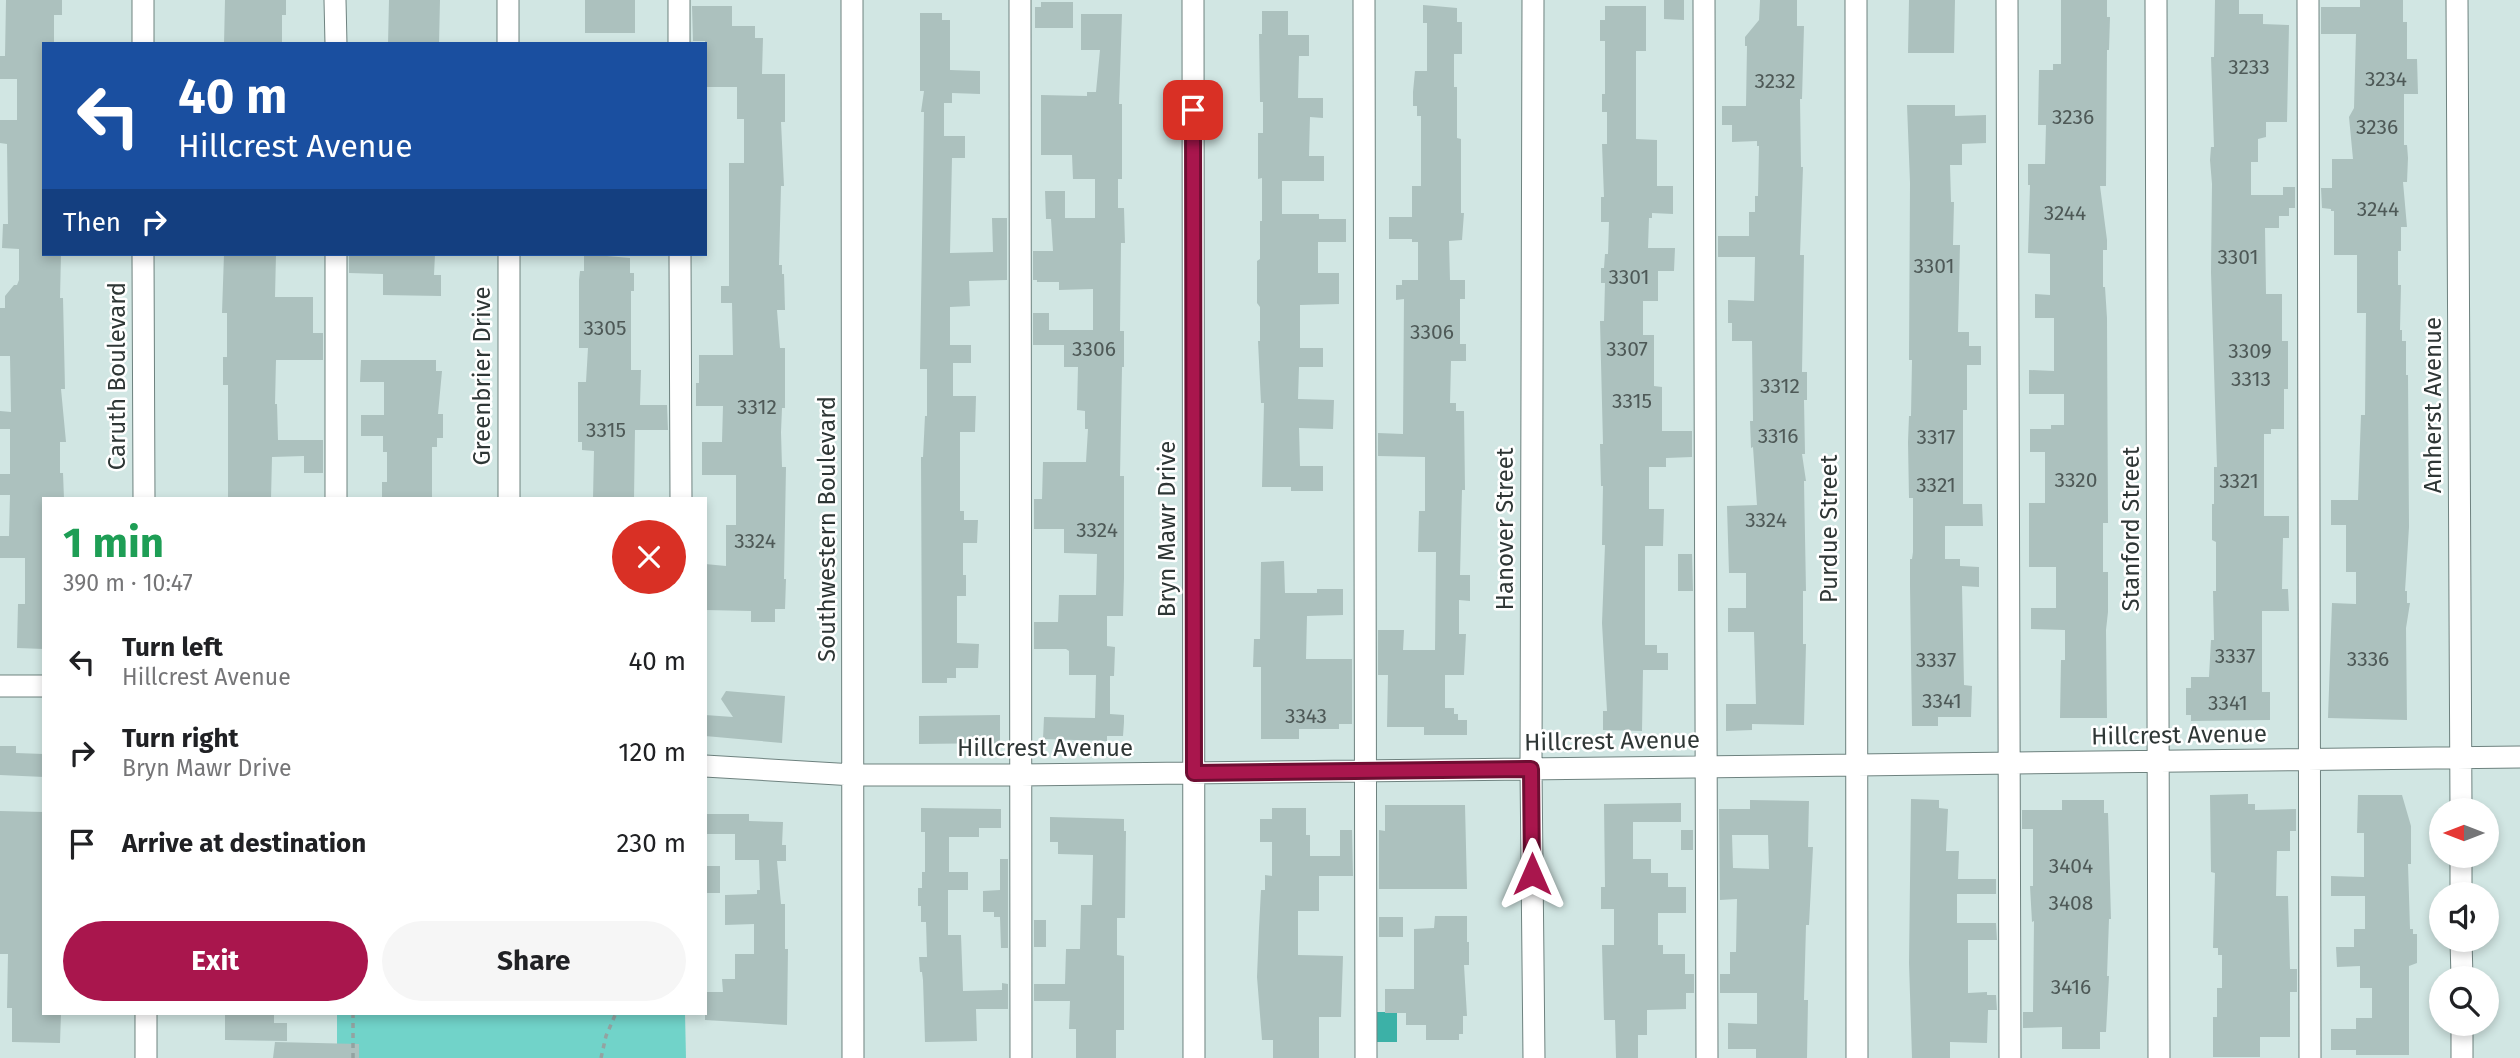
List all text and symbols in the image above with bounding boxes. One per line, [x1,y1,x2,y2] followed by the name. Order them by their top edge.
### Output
[2228,54,2270,80] house number: 3233
[2365,66,2407,92] house number: 3234
[178,67,287,126] text: 40 m
[1754,68,1796,94] house number: 3232
[63,70,154,161] icon: left
[1163,80,1223,140] pin
[1174,91,1212,129] icon: arrive
[2052,104,2094,130] house number: 3236
[2356,114,2398,140] house number: 3236
[178,127,413,165] text: Hillcrest Avenue
[2357,196,2399,222] house number: 3244
[2044,200,2086,226] house number: 3244
[135,203,173,241] icon: right
[63,207,121,238] text: Then
[2217,244,2259,270] house number: 3301
[1913,253,1955,279] house number: 3301
[1608,264,1650,290] house number: 3301
[103,282,131,470] street label: Caruth Boulevard
[468,286,496,466] street label: Greenbrier Drive
[583,315,627,341] house number: 3305
[2419,317,2447,493] street label: Amherst Avenue
[1410,319,1454,345] house number: 3306
[1072,336,1116,362] house number: 3306
[1606,336,1648,362] house number: 3307
[2228,338,2272,364] house number: 3309
[2231,366,2271,392] house number: 3313
[1760,373,1800,399] house number: 3312
[1612,388,1652,414] house number: 3315
[737,394,777,420] house number: 3312
[813,396,841,662] street label: Southwestern Boulevard
[586,417,626,443] house number: 3315
[1758,423,1798,449] house number: 3316
[1917,424,1955,450] house number: 3317
[1153,441,1181,617] street label: Bryn Mawr Drive
[2117,446,2145,611] street label: Stanford Street
[1491,447,1519,610] street label: Hanover Street
[1815,454,1843,603] street label: Purdue Street
[2055,467,2097,493] house number: 3320
[2219,468,2259,494] house number: 3321
[1916,472,1956,498] house number: 3321
[1745,507,1787,533] house number: 3324
[1076,517,1118,543] house number: 3324
[63,518,164,568] text: 1 min
[612,520,686,594] button: close
[734,528,776,554] house number: 3324
[63,569,193,597] text: 390 m · 10:47
[122,632,223,663] text: Turn left
[63,643,101,681] icon: left
[2215,643,2255,669] house number: 3337
[628,646,686,677] text: 40 m
[2347,646,2389,672] house number: 3336
[1916,647,1956,673] house number: 3337
[122,663,291,691] text: Hillcrest Avenue
[1922,688,1962,714] house number: 3341
[2208,690,2248,716] house number: 3341
[1285,703,1327,729] house number: 3343
[2091,719,2267,751] street label: Hillcrest Avenue
[122,723,239,754] text: Turn right
[1524,725,1700,757] street label: Hillcrest Avenue
[63,734,101,772] icon: right
[957,734,1133,762] street label: Hillcrest Avenue
[618,737,686,768] text: 120 m
[122,754,291,782] text: Bryn Mawr Drive
[2429,798,2499,868] north arrow
[2429,798,2499,1036] map controls
[63,825,101,863] icon: arrive
[122,828,366,859] text: Arrive at destination
[617,828,686,859] text: 230 m
[1495,837,1569,911] position arrow
[2049,853,2093,879] house number: 3404
[2429,882,2499,952] button: sound
[2049,890,2093,916] house number: 3408
[63,921,368,1001] button: Exit
[382,921,686,1001] button: Share
[2429,966,2499,1036] button: search
[2051,974,2091,1000] house number: 3416

